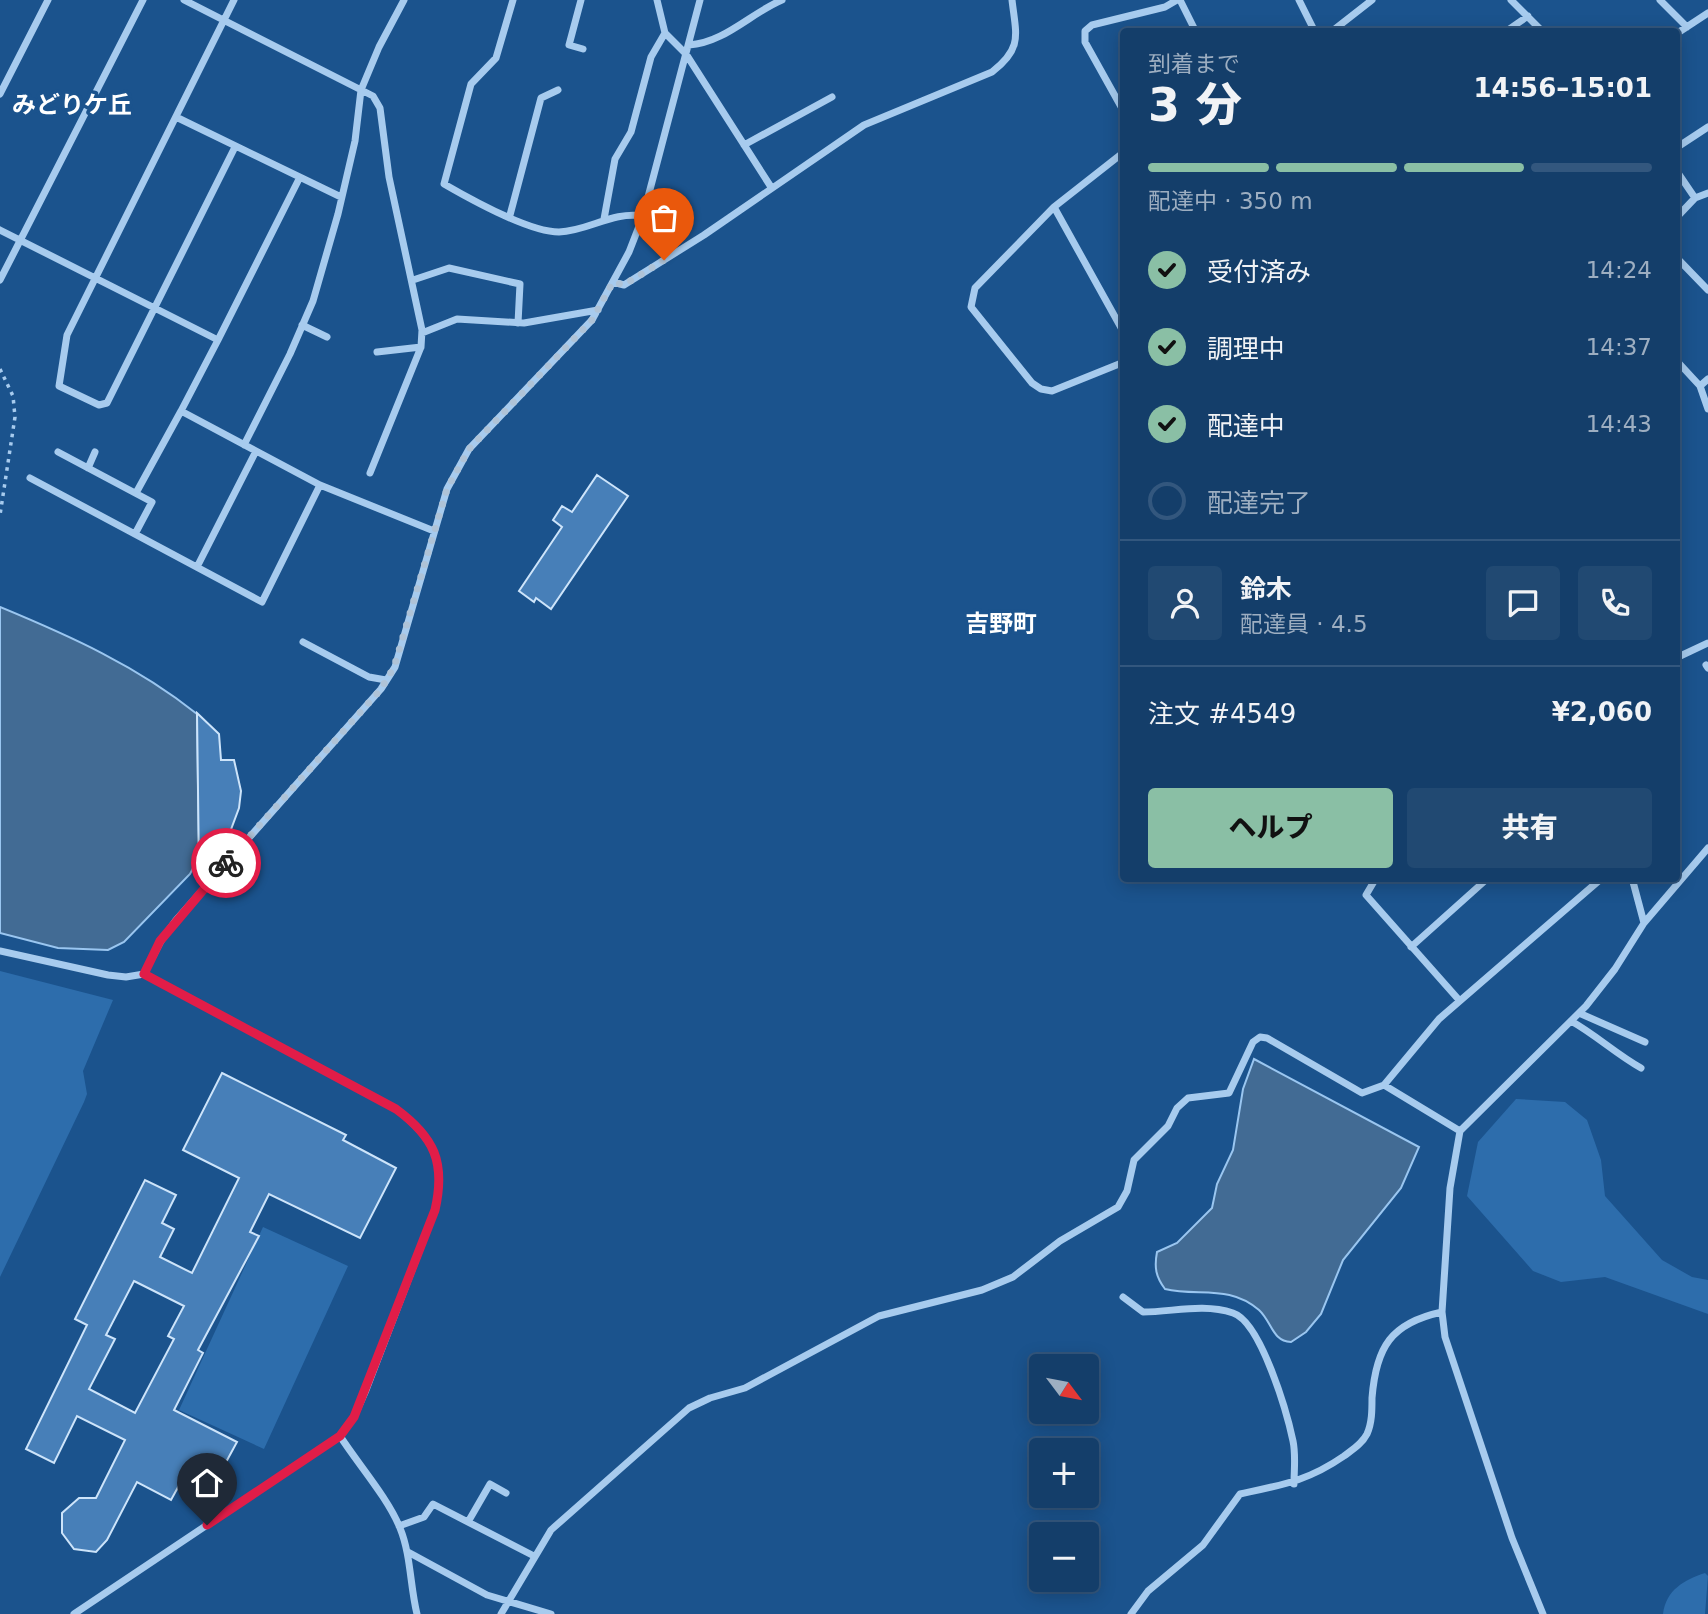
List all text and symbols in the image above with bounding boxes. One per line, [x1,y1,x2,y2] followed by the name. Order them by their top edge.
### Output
[1148,51,1240,77] text: 到着まで
[1473,73,1652,103] text: 14:56–15:01
[1148,78,1242,132] text: 3 分
[12,91,132,119] district label: みどりケ丘
[634,188,694,260] pin
[1148,188,1313,214] text: 配達中 · 350 m
[645,199,683,237] icon: bag
[1148,251,1186,289] icon: check
[1207,257,1311,287] text: 受付済み
[1586,257,1652,283] text: 14:24
[1148,328,1186,366] icon: check
[1207,334,1285,364] text: 調理中
[1586,334,1652,360] text: 14:37
[1148,405,1186,443] icon: check
[1207,411,1285,441] text: 配達中
[1586,411,1652,437] text: 14:43
[1207,488,1311,518] text: 配達完了
[1148,566,1222,640] button: person
[1486,566,1560,640] button: chat
[1578,566,1652,640] button: phone
[1240,574,1292,604] text: 鈴木
[965,610,1037,638] district label: 吉野町
[1240,611,1368,637] text: 配達員 · 4.5
[1552,697,1652,727] text: ¥2,060
[1148,699,1296,729] text: 注文 #4549
[1148,788,1393,868] button: ヘルプ
[1407,788,1652,868] button: 共有
[191,828,261,898] courier
[207,844,245,882] icon: bike
[1029,1354,1099,1424] north arrow
[1029,1354,1099,1592] map controls
[1029,1438,1099,1508] button: +
[177,1453,237,1525] pin
[188,1464,226,1502] icon: home
[1029,1522,1099,1592] button: −

